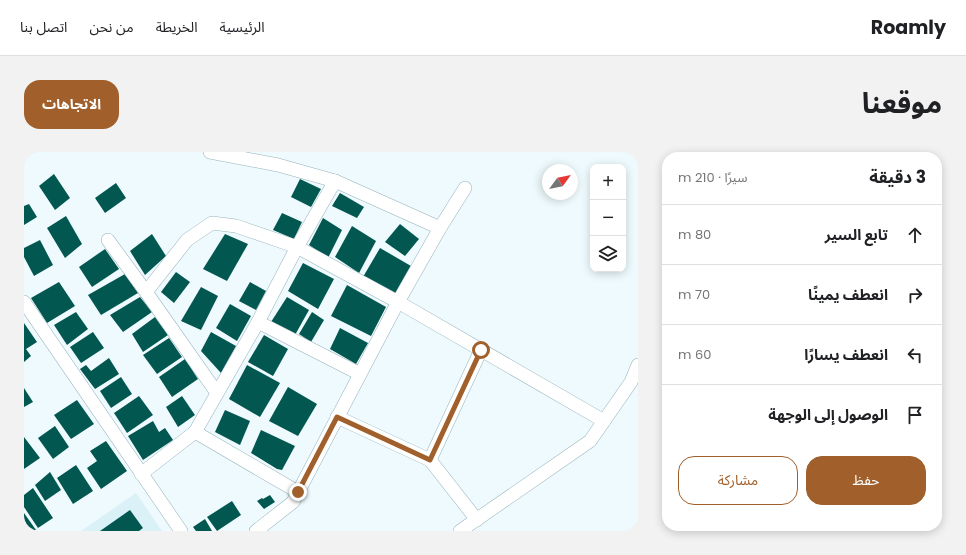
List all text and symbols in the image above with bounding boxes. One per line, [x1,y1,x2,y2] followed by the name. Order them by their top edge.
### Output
[871,14,946,41] text: Roamly
[20,17,67,37] text: اتصل بنا
[89,17,134,37] text: من نحن
[156,17,198,37] text: الخريطة
[220,17,265,37] text: الرئيسية
[24,80,119,129] button: الاتجاهات
[862,84,942,123] text: موقعنا
[542,164,578,200] north arrow
[590,164,626,272] map controls
[590,164,626,200] button: +
[869,165,926,189] text: 3 دقيقة
[678,168,747,187] text: سيرًا · 210 m
[590,200,626,236] button: −
[825,224,888,245] text: تابع السير
[904,224,926,246] icon: ahead
[678,225,711,244] text: 80 m
[590,236,626,272] button: layers
[808,284,888,305] text: انعطف يمينًا
[904,284,926,306] icon: right
[678,285,710,304] text: 70 m
[472,341,490,359] route start
[804,344,888,365] text: انعطف يسارًا
[904,344,926,366] icon: left
[678,345,711,364] text: 60 m
[768,404,888,425] text: الوصول إلى الوجهة
[904,404,926,426] icon: arrive
[678,456,798,505] button: مشاركة
[806,456,926,505] button: حفظ
[289,483,307,501] route end

